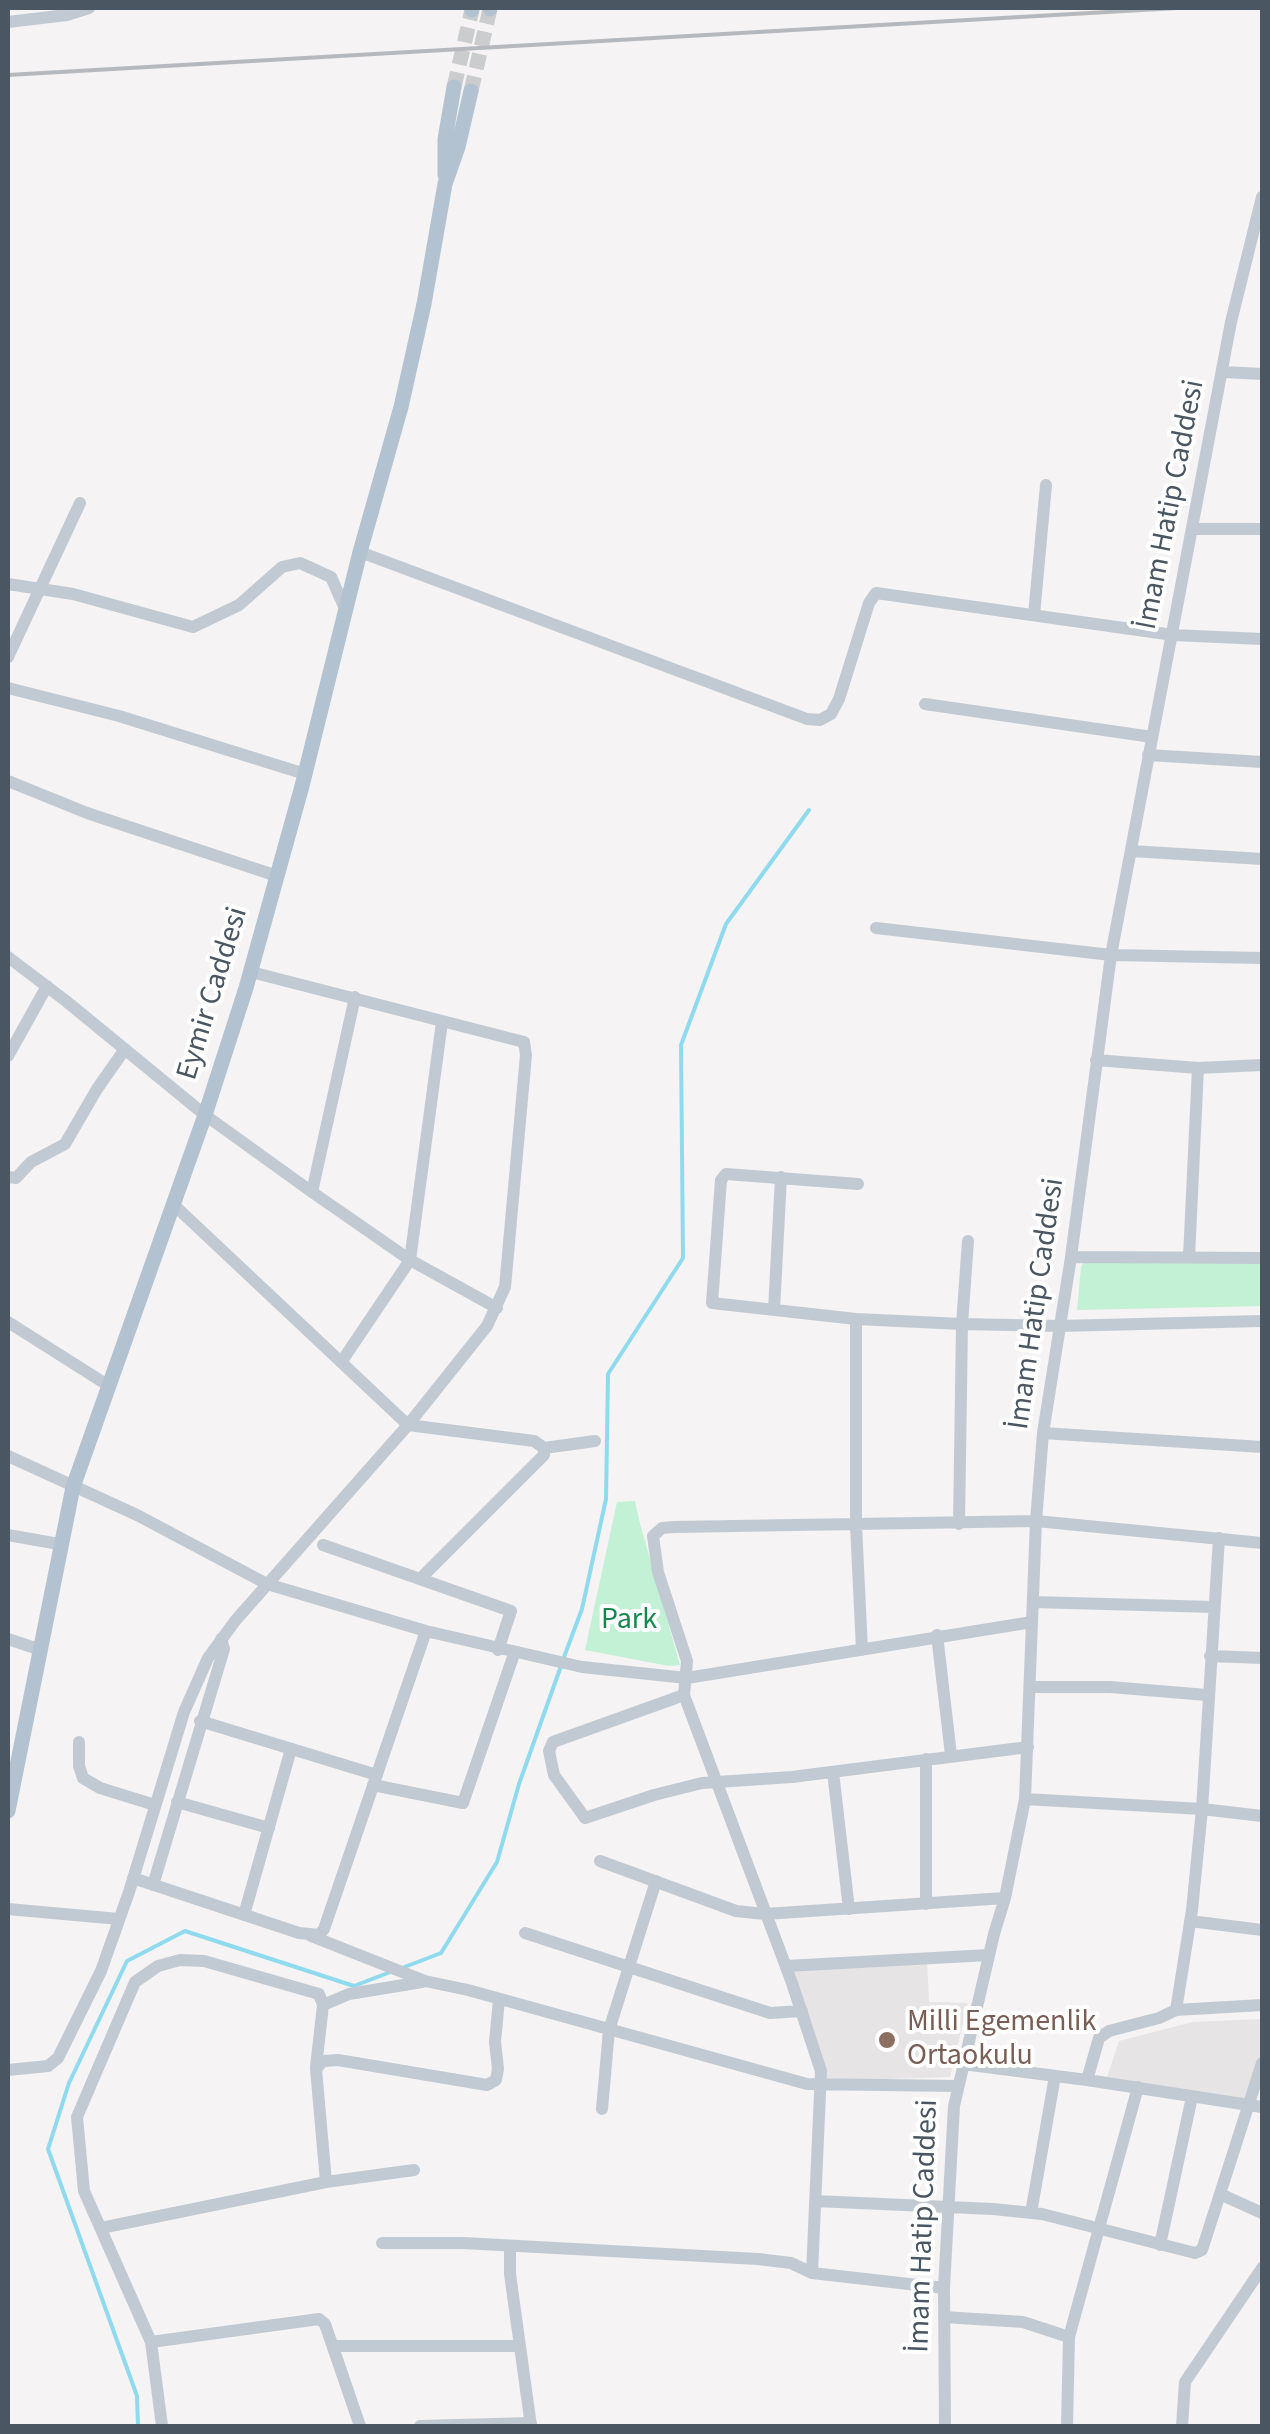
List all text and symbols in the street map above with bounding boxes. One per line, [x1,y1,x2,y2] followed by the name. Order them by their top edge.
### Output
[1130,377,1214,633] street label: İmam Hatip Caddesi
[171,903,257,1085] street label: Eymir Caddesi
[1003,1176,1073,1432] street label: İmam Hatip Caddesi
[601,1603,657,1639] park label: Park
[907,2005,1096,2076] place label: Milli Egemenlik Ortaokulu
[876,2029,898,2051] marker: Milli Egemenlik Ortaokulu
[903,2099,947,2353] street label: İmam Hatip Caddesi

